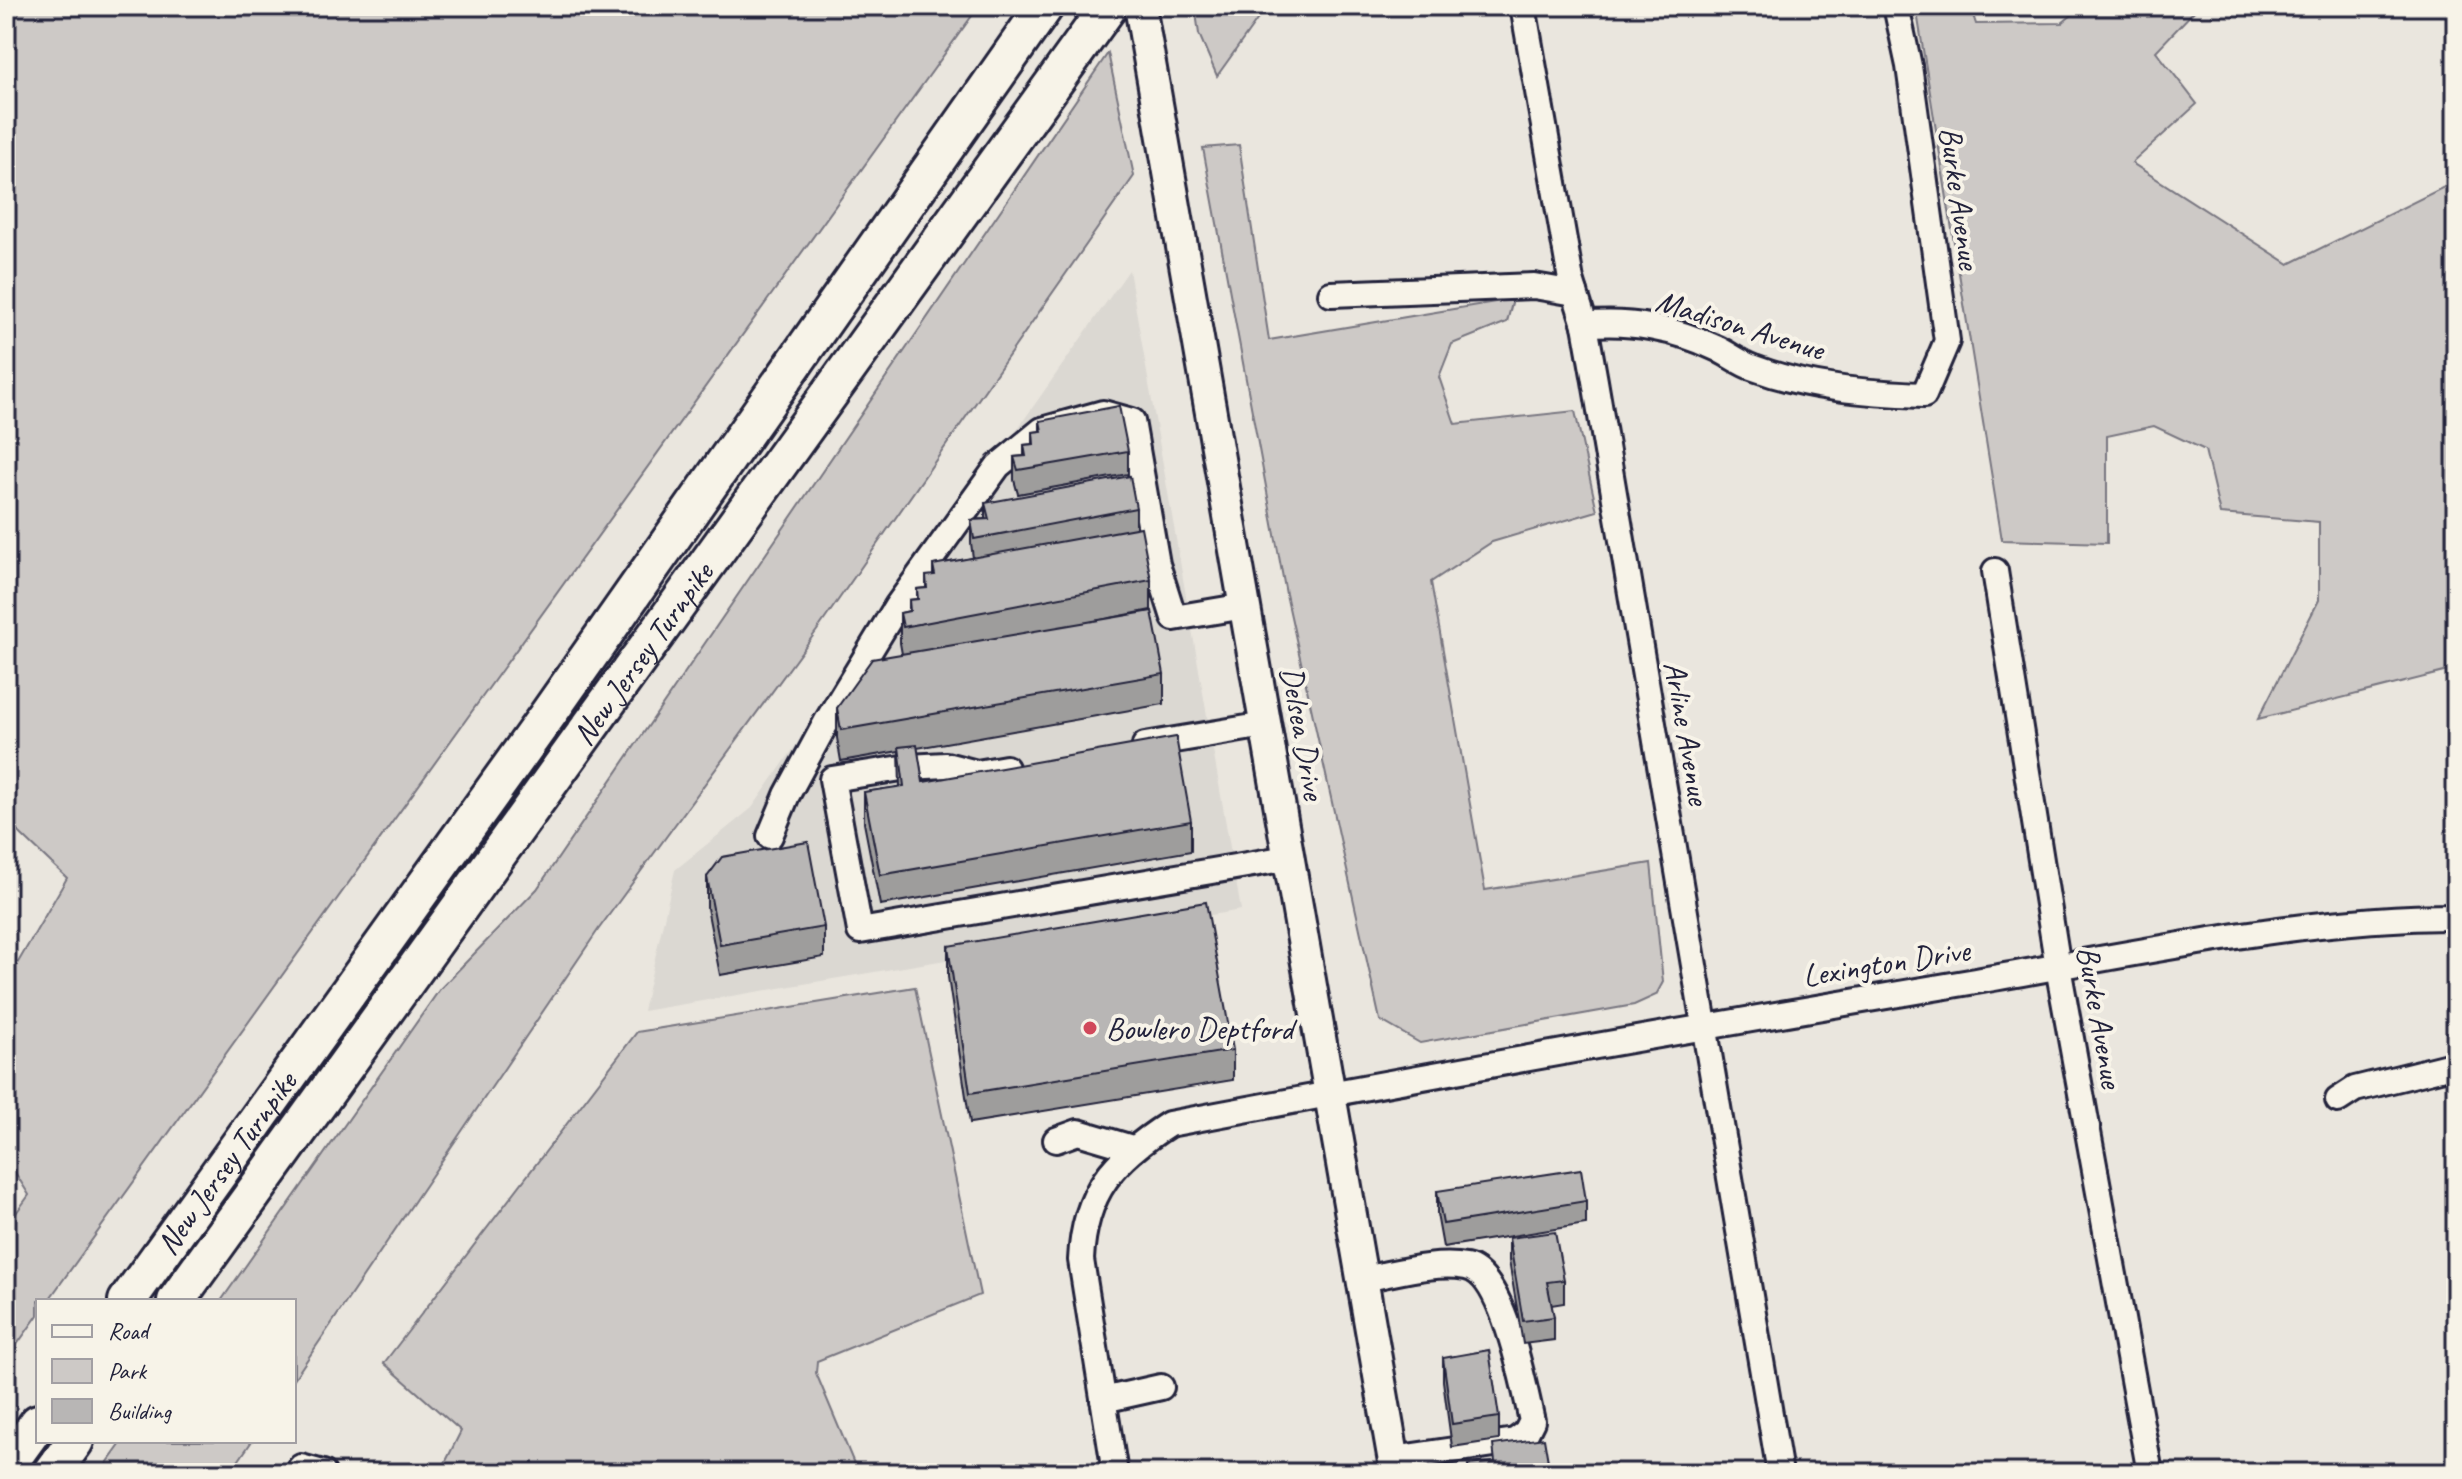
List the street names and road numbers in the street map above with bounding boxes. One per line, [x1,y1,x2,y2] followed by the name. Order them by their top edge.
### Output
[1930,124,1991,274] street label: Burke Avenue
[1651,280,1831,371] street label: Madison Avenue
[563,552,724,753] street label: New Jersey Turnpike
[1654,658,1720,810] street label: Arline Avenue
[1271,663,1335,805] street label: Delsea Drive
[1800,929,1975,996] street label: Lexington Drive
[2067,943,2133,1094] street label: Burke Avenue
[147,1061,307,1262] street label: New Jersey Turnpike

